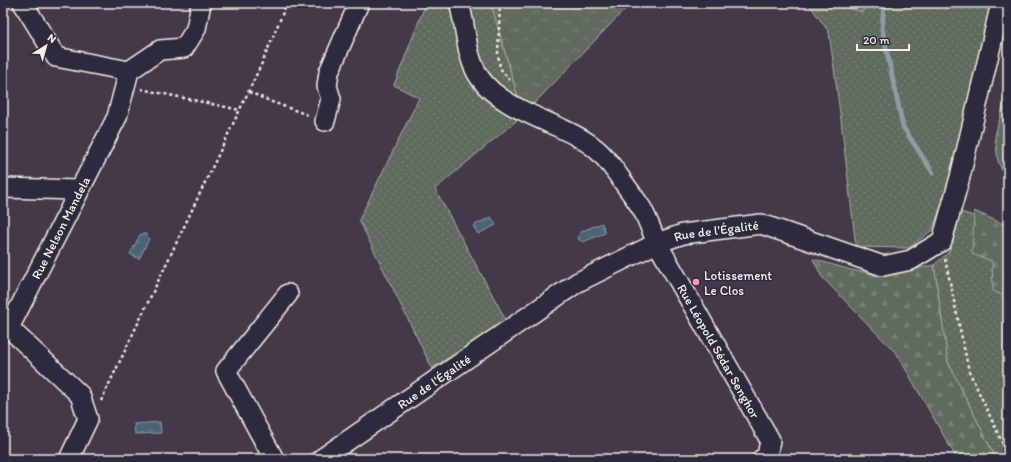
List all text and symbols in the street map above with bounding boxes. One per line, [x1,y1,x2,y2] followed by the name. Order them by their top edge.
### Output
[26,26,66,66] north arrow
[857,26,909,52] scale bar
[45,31,59,46] text: N
[863,33,890,47] text: 20 m
[28,174,93,282] street label: Rue Nelson Mandela
[672,217,759,245] street label: Rue de l'Égalité
[704,268,772,298] place label: Lotissement Le Clos
[691,277,701,287] marker: Lotissement Le Clos
[674,281,763,422] street label: Rue Léopold Sédar Senghor
[395,351,474,412] street label: Rue de l'Égalité

